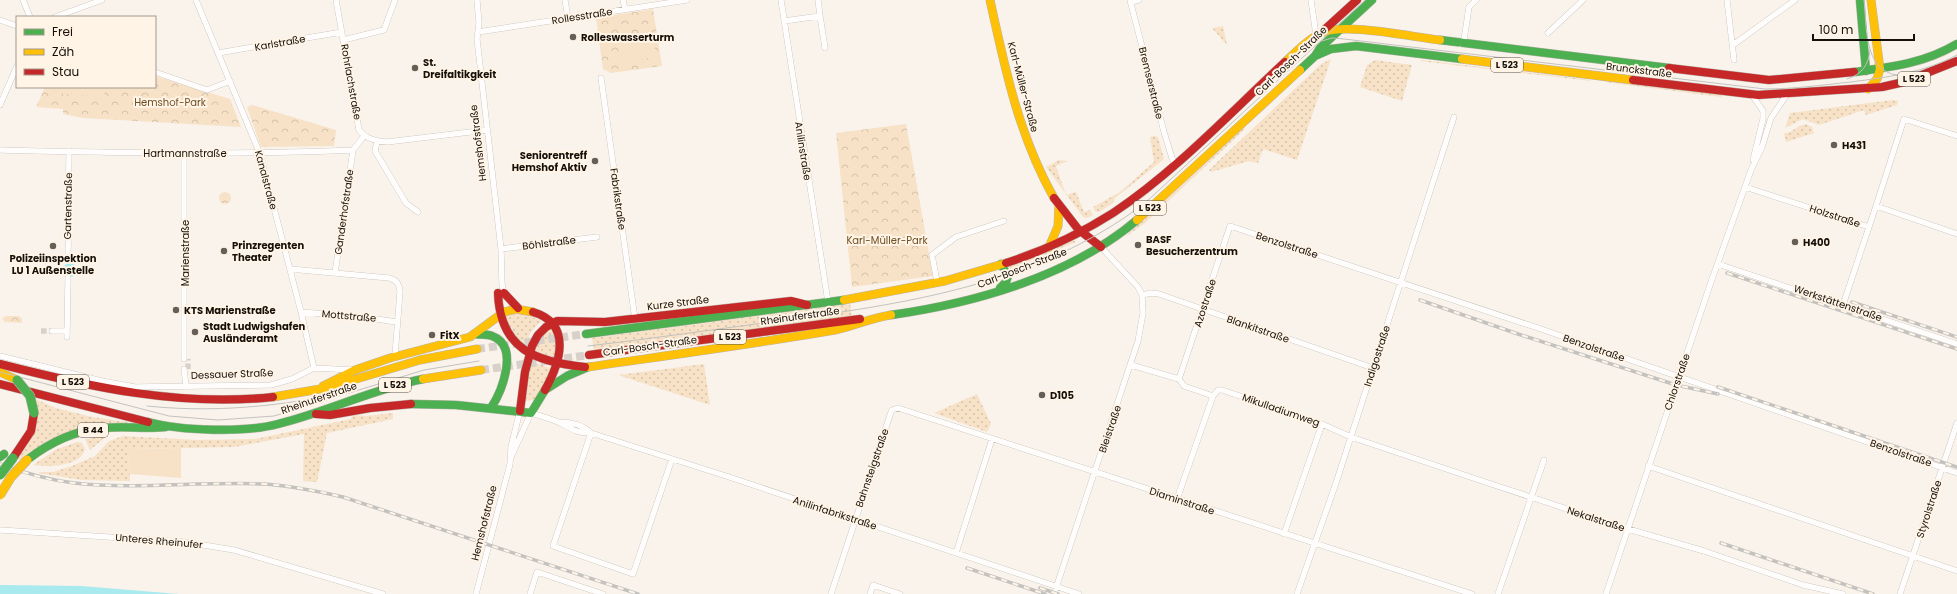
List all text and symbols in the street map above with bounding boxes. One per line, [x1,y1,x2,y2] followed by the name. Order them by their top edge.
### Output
[551,4,613,28] street label: Rollesstraße
[16,16,156,88] legend
[1813,16,1914,42] scale bar
[1819,21,1853,38] text: 100 m
[52,23,73,40] text: Frei
[1252,23,1330,99] street label: Carl-Bosch-Straße
[581,30,675,45] place label: Rolleswasserturm
[253,31,307,55] street label: Karlstraße
[568,32,578,42] marker: Rolleswasserturm
[1004,40,1042,134] street label: Karl-Müller-Straße
[52,43,74,60] text: Zäh
[337,43,365,121] street label: Rohrlachstraße
[1135,45,1167,121] street label: Bremserstraße
[423,55,496,82] place label: St. Dreifaltikgkeit
[1491,58,1523,72] road number: L 523
[1605,59,1673,81] street label: Brunckstraße
[52,63,79,80] text: Stau
[410,63,420,73] marker: St. Dreifaltikgkeit
[1898,72,1930,86] road number: L 523
[134,95,207,110] park label: Hemshof-Park
[466,104,490,182] street label: Hemshofstraße
[791,121,815,181] street label: Anilinstraße
[1842,138,1866,153] place label: H431
[1829,140,1839,150] marker: H431
[143,146,227,161] street label: Hartmannstraße
[512,148,588,175] place label: Seniorentreff Hemshof Aktiv
[251,149,281,211] street label: Kanalstraße
[590,156,600,166] marker: Seniorentreff Hemshof Aktiv
[606,167,630,231] street label: Fabrikstraße
[331,168,357,256] street label: Ganderhofstraße
[60,172,76,240] street label: Gartenstraße
[1134,201,1166,215] road number: L 523
[1808,201,1862,231] street label: Holzstraße
[178,220,193,286] street label: Marienstraße
[1254,228,1320,262] street label: Benzolstraße
[521,232,577,254] street label: Böhlstraße
[1146,232,1238,259] place label: BASF Besucherzentrum
[846,233,928,248] park label: Karl-Müller-Park
[1803,235,1831,250] place label: H400
[1790,237,1800,247] marker: H400
[232,238,305,265] place label: Prinzregenten Theater
[1133,240,1143,250] marker: BASF Besucherzentrum
[48,241,58,251] marker: Polizeiinspektion LU 1 Außenstelle
[975,244,1069,292] street label: Carl-Bosch-Straße
[219,246,229,256] marker: Prinzregenten Theater
[9,251,97,278] place label: Polizeiinspektion LU 1 Außenstelle
[1190,277,1220,329] street label: Azostraße
[1792,281,1884,325] street label: Werkstättenstraße
[646,292,710,314] street label: Kurze Straße
[184,303,276,318] place label: KTS Marienstraße
[760,303,840,329] street label: Rheinuferstraße
[171,305,181,315] marker: KTS Marienstraße
[321,306,377,326] street label: Mottstraße
[1225,311,1291,347] street label: Blankitstraße
[203,319,306,346] place label: Stadt Ludwigshafen Ausländeramt
[1360,323,1394,389] street label: Indigostraße
[190,327,200,337] marker: Stadt Ludwigshafen Ausländeramt
[440,328,460,343] place label: FitX
[427,330,437,340] marker: FitX
[714,330,746,344] road number: L 523
[1561,330,1627,366] street label: Benzolstraße
[602,332,698,360] street label: Carl-Bosch-Straße
[1660,352,1694,412] street label: Chlorstraße
[191,365,273,383] street label: Dessauer Straße
[57,375,89,389] road number: L 523
[279,378,359,418] street label: Rheinuferstraße
[379,378,411,392] road number: L 523
[1050,388,1075,403] place label: D105
[1037,390,1047,400] marker: D105
[1240,390,1322,430] street label: Mikulladiumweg
[1095,403,1125,455] street label: Bleistraße
[78,423,108,437] road number: B 44
[852,427,892,509] street label: Bahnsteigstraße
[1868,435,1934,471] street label: Benzolstraße
[1913,478,1945,540] street label: Styrolstraße
[1147,483,1217,519] street label: Diaminstraße
[467,484,501,562] street label: Hemshofstraße
[791,492,879,534] street label: Anilinfabrikstraße
[1565,503,1627,535] street label: Nekalstraße
[115,530,204,552] street label: Unteres Rheinufer

